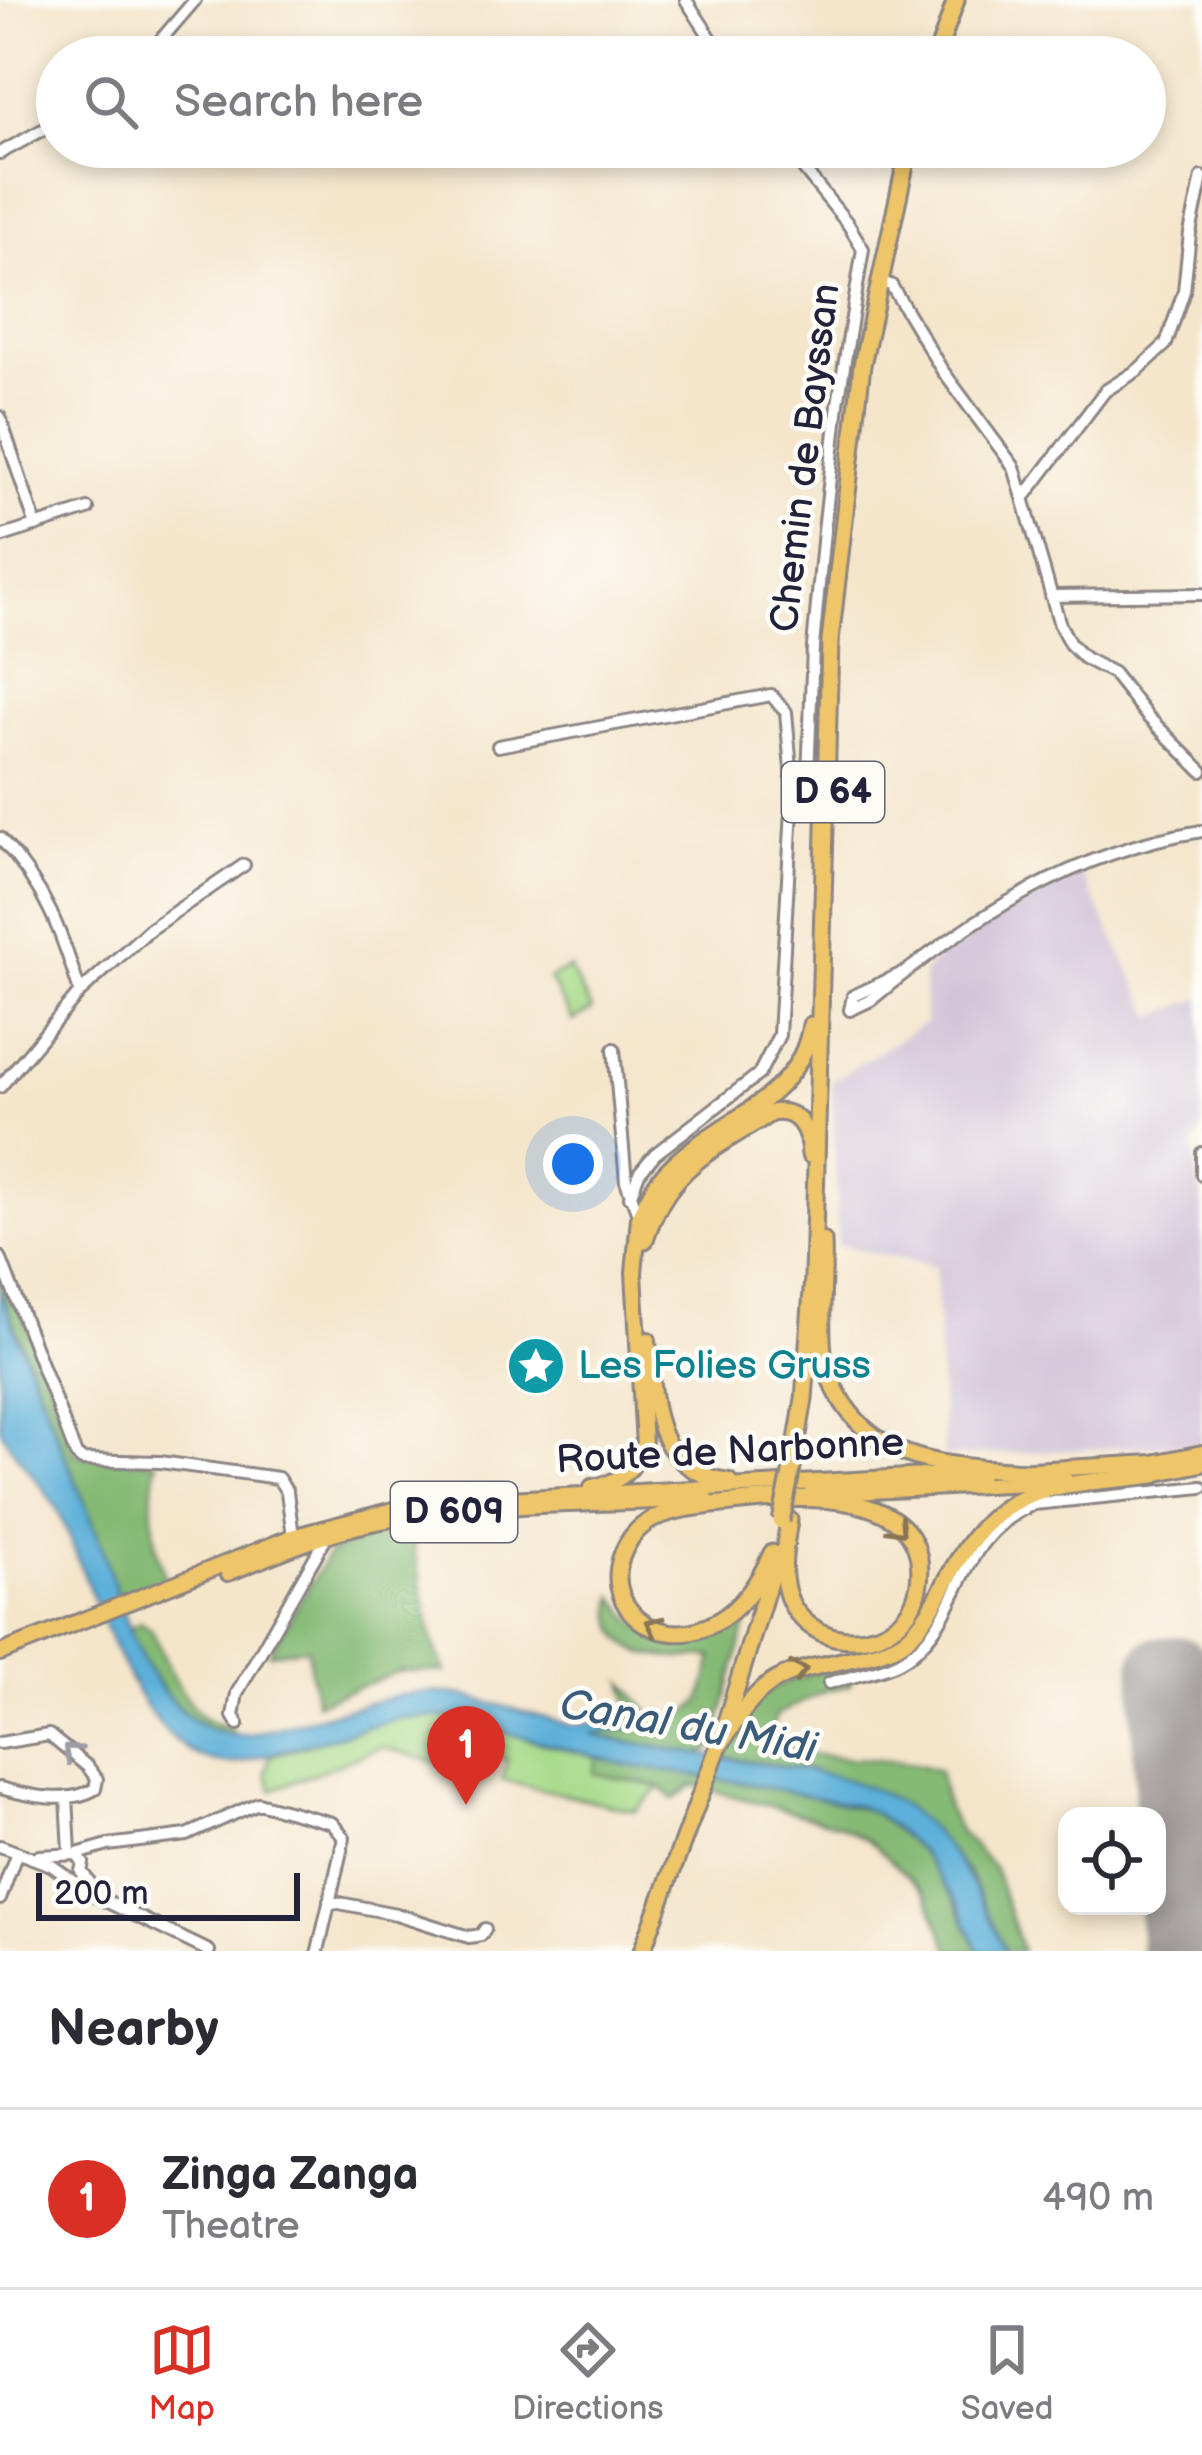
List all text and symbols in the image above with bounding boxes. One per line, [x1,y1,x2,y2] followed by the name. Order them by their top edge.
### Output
[36,36,1166,168] search box
[78,69,144,135] icon: search
[174,75,423,130] text: Search here
[761,281,851,635] street label: Chemin de Bayssan
[782,762,884,822] road number: D 64
[543,1134,603,1194] your location
[505,1335,567,1397] place icon: Les Folies Gruss
[578,1343,871,1390] place label: Les Folies Gruss
[555,1419,905,1485] street label: Route de Narbonne
[391,1482,517,1542] road number: D 609
[884,1514,906,1536] one-way arrow
[645,1616,666,1639] one-way arrow
[788,1660,809,1685] one-way arrow
[556,1679,822,1775] water label: Canal du Midi
[427,1706,505,1805] pin: 1
[63,1744,85,1766] one-way arrow
[1058,1807,1166,1915] map controls
[1058,1807,1166,1915] button: locate
[36,1867,300,1920] scale bar
[54,1874,148,1914] text: 200 m
[48,1999,219,2060] text: Nearby
[162,2148,418,2203] text: Zinga Zanga
[79,2175,95,2222] text: 1
[1042,2175,1154,2222] text: 490 m
[162,2203,300,2250] text: Theatre
[149,2317,215,2429] tab: Map
[512,2317,664,2429] tab: Directions
[961,2317,1053,2429] tab: Saved

